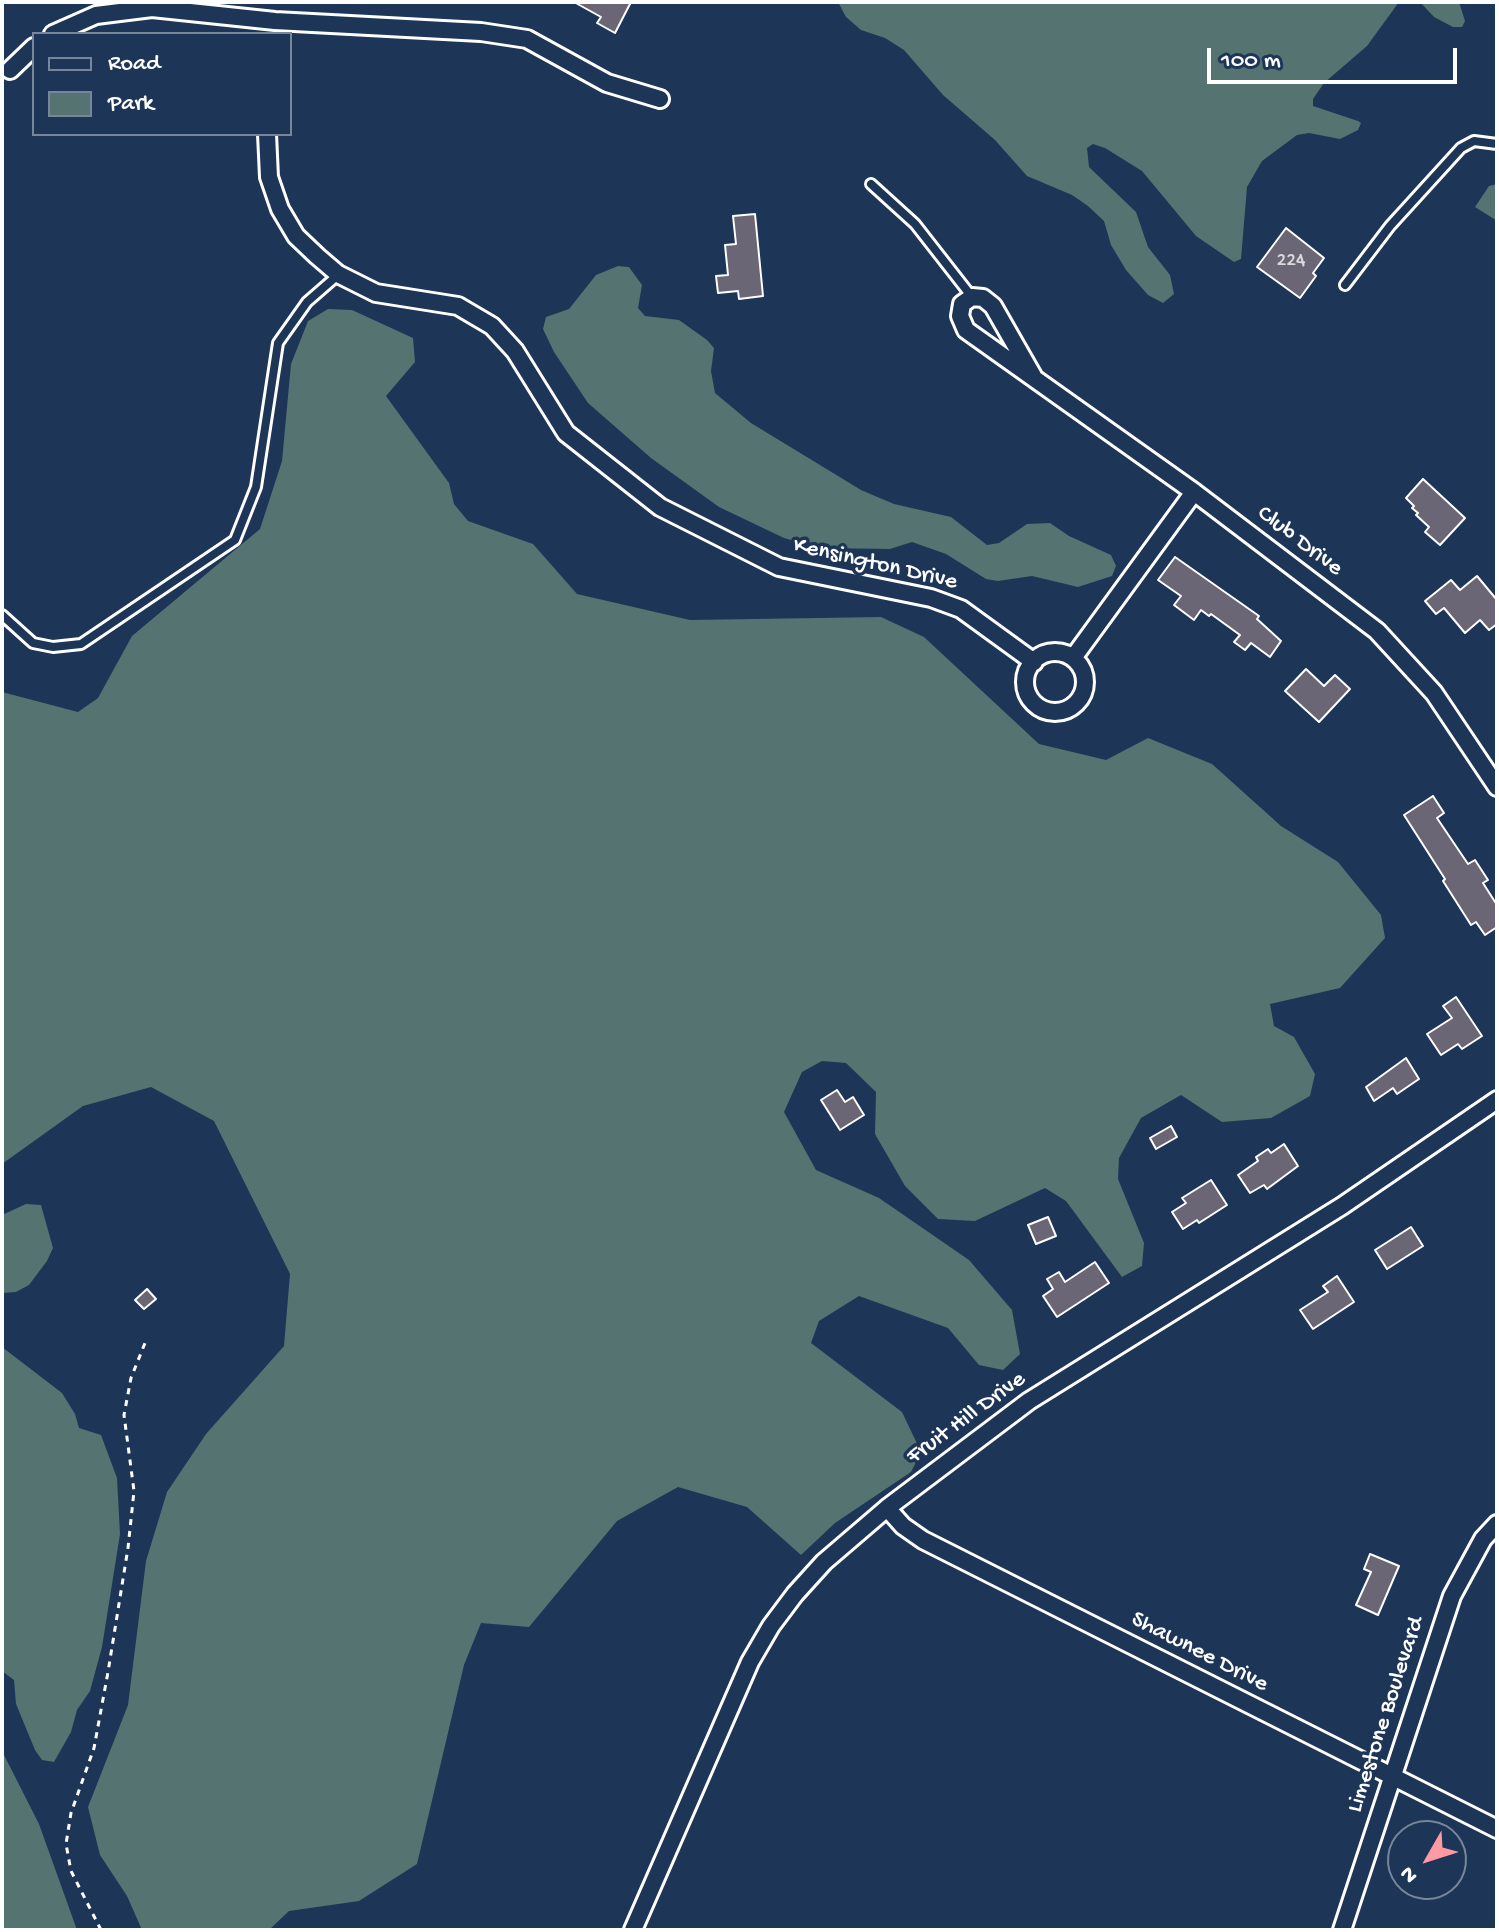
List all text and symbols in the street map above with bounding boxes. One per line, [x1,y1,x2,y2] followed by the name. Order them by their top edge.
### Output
[32,32,292,136] legend
[1211,32,1461,82] scale bar
[1221,47,1281,76] text: 100 m
[108,50,160,79] text: Road
[108,90,154,119] text: Park
[1276,250,1306,274] house number: 224
[1250,500,1348,584] street label: Club Drive
[790,532,960,598] street label: Kensington Drive
[902,1366,1032,1472] street label: Fruit Hill Drive
[1126,1606,1272,1700] street label: Shawnee Drive
[1342,1613,1432,1817] street label: Limestone Boulevard
[1387,1820,1467,1900] north arrow
[1395,1860,1425,1888] text: N

